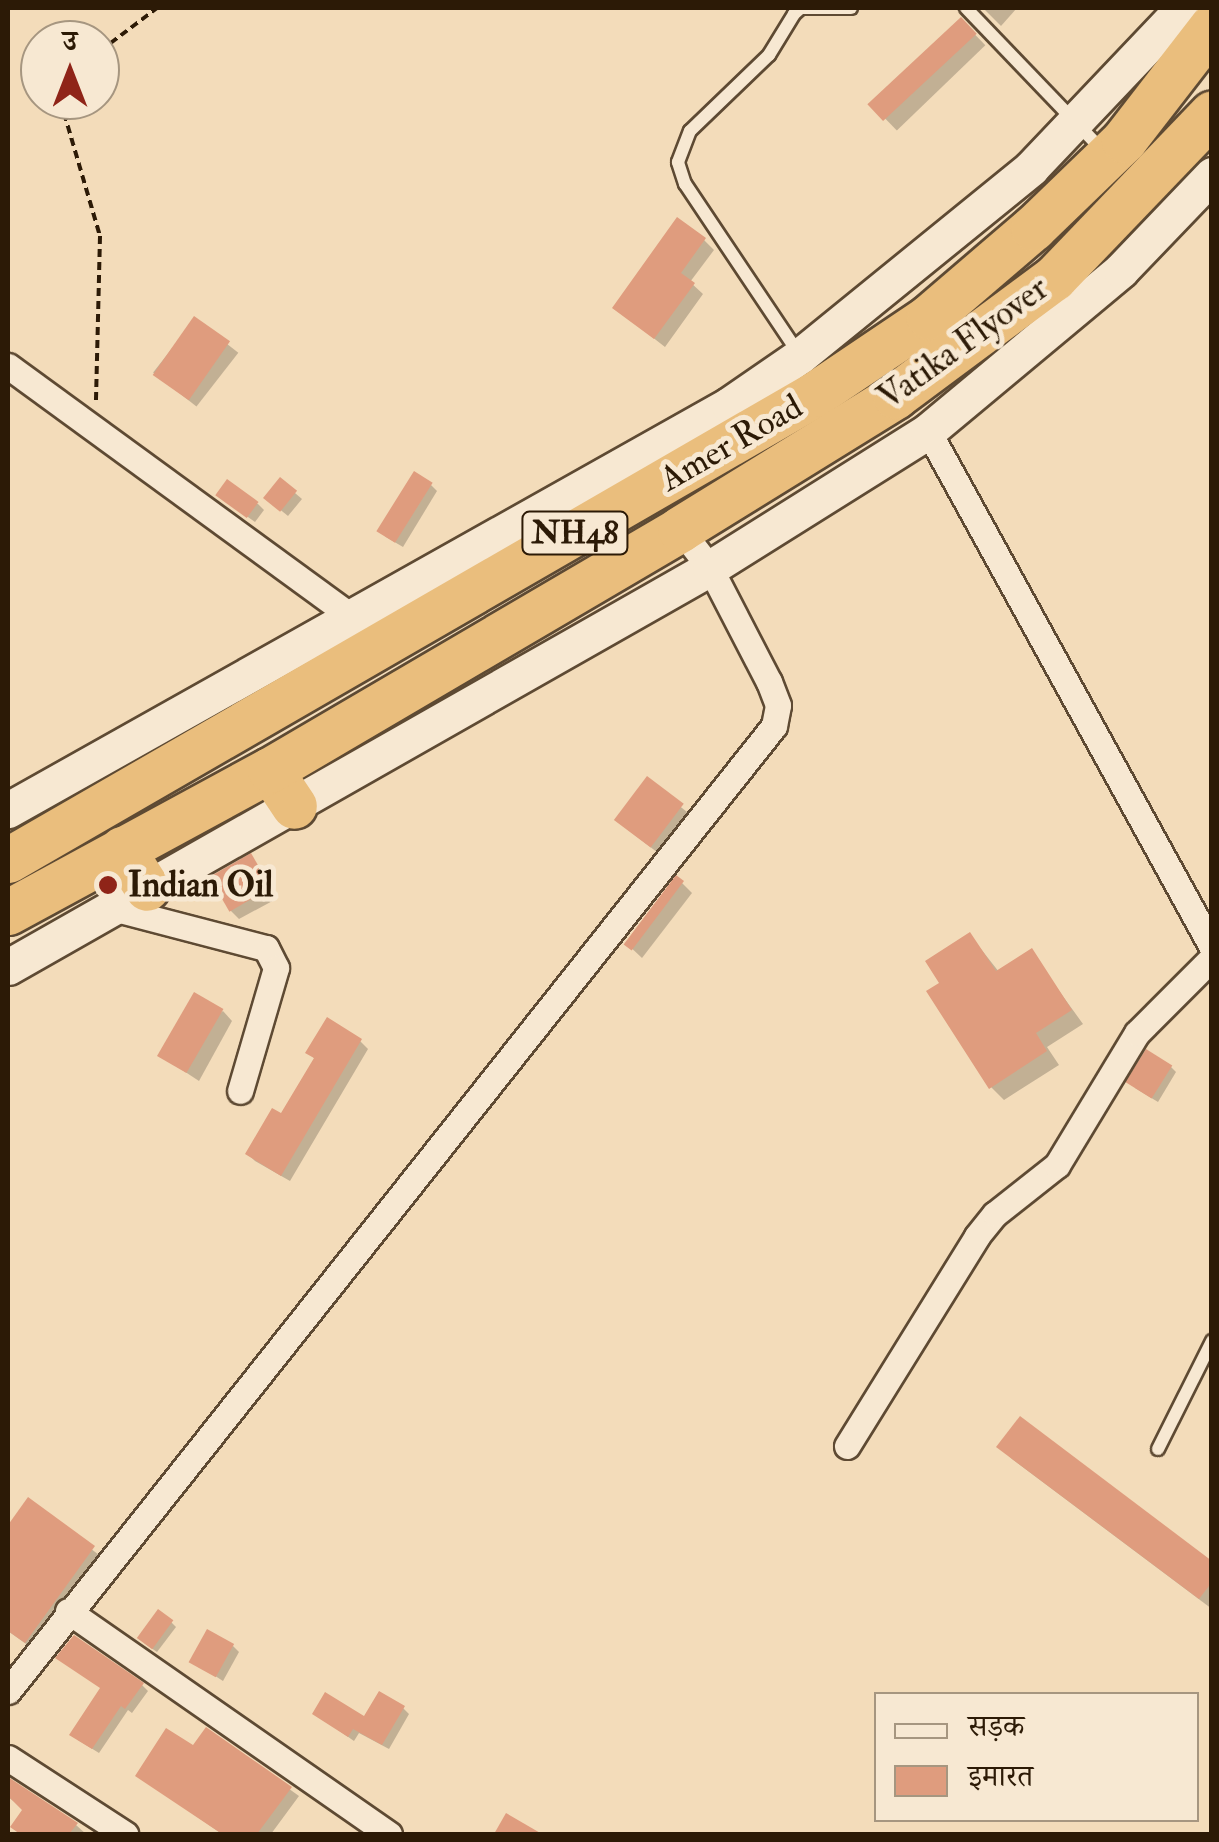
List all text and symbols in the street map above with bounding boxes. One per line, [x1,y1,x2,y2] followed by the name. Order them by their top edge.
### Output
[20,20,120,120] north arrow
[63,24,77,59] text: उ
[870,267,1056,419] street label: Vatika Flyover
[652,385,810,501] street label: Amer Road
[520,506,630,560] road number: NH48
[128,864,273,906] place label: Indian Oil
[97,874,119,896] marker: Indian Oil
[874,1692,1199,1822] legend
[968,1708,1024,1745] text: सड़क
[968,1758,1033,1795] text: इमारत

